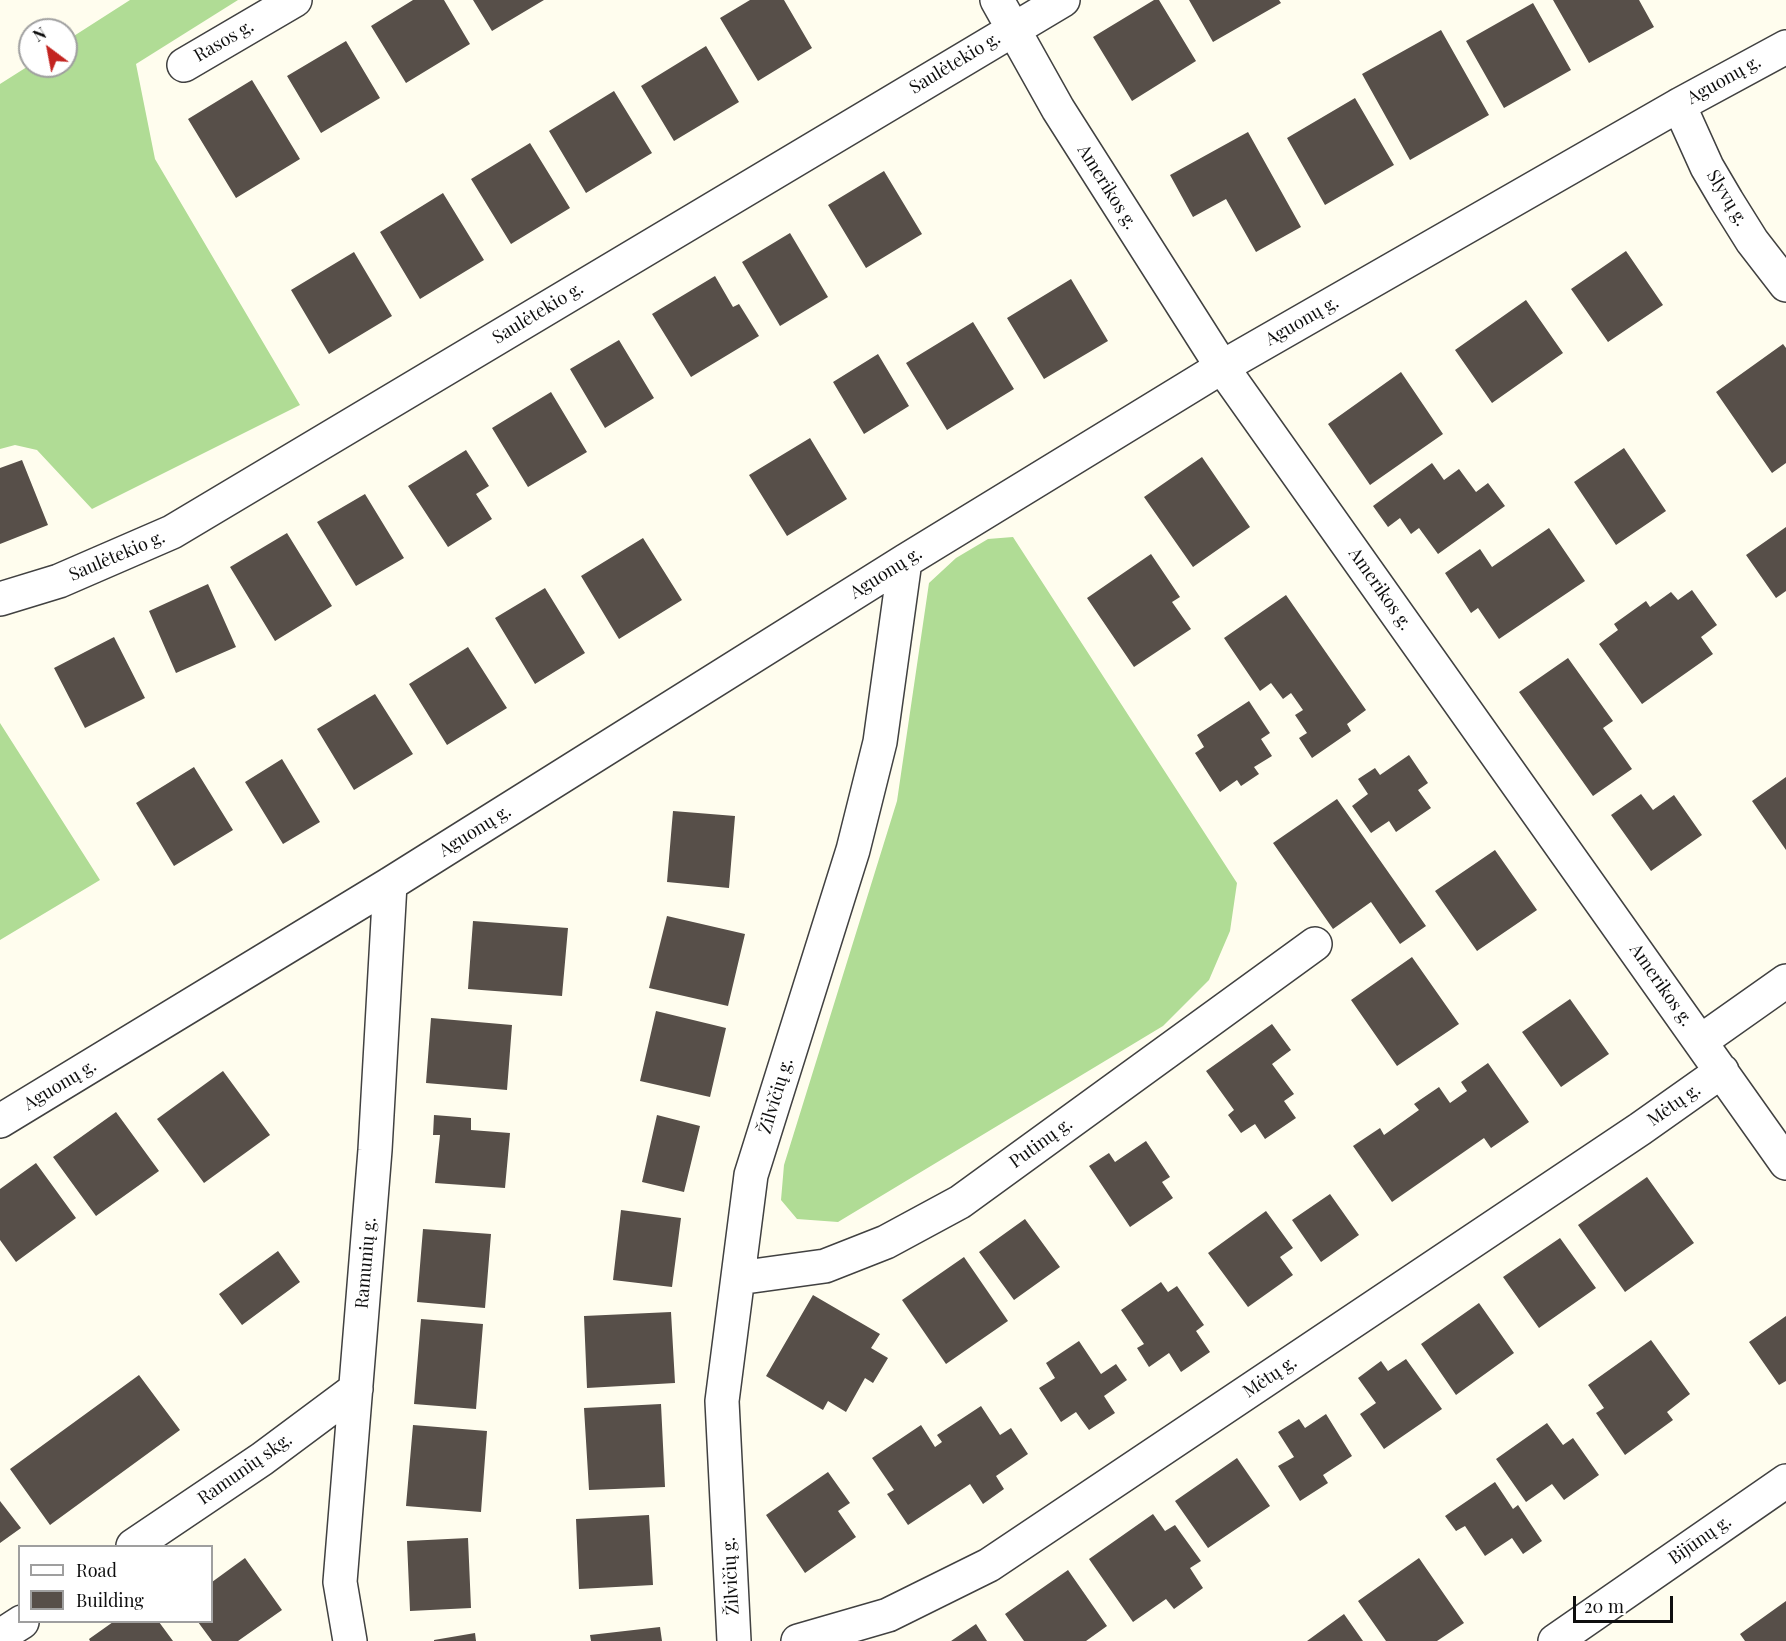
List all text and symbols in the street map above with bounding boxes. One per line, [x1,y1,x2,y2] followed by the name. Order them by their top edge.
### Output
[190,15,258,67] street label: Rasos g.
[18,18,78,78] north arrow
[29,22,50,46] text: N
[906,27,1004,99] street label: Saulėtekio g.
[1683,51,1765,109] street label: Aguonų g.
[1073,141,1141,233] street label: Amerikos g.
[1702,166,1752,230] street label: Slyvų g.
[489,277,587,349] street label: Saulėtekio g.
[1262,291,1342,351] street label: Aguonų g.
[66,526,168,586] street label: Saulėtekio g.
[846,542,926,604] street label: Aguonų g.
[1344,544,1416,634] street label: Amerikos g.
[435,800,515,862] street label: Aguonų g.
[1625,940,1697,1030] street label: Amerikos g.
[20,1055,100,1115] street label: Aguonų g.
[754,1055,798,1137] street label: Žilvičių g.
[1643,1079,1705,1131] street label: Mėtų g.
[1005,1113,1077,1173] street label: Putinų g.
[351,1216,381,1310] street label: Ramunių g.
[1239,1351,1301,1403] street label: Mėtų g.
[194,1429,296,1509] street label: Ramunių skg.
[1665,1511,1735,1569] street label: Bijūnų g.
[718,1536,744,1616] street label: Žilvičių g.
[18,1545,213,1623] legend
[76,1558,117,1582] text: Road
[1576,1584,1676,1622] scale bar
[76,1588,144,1612] text: Building
[1584,1594,1624,1618] text: 20 m

